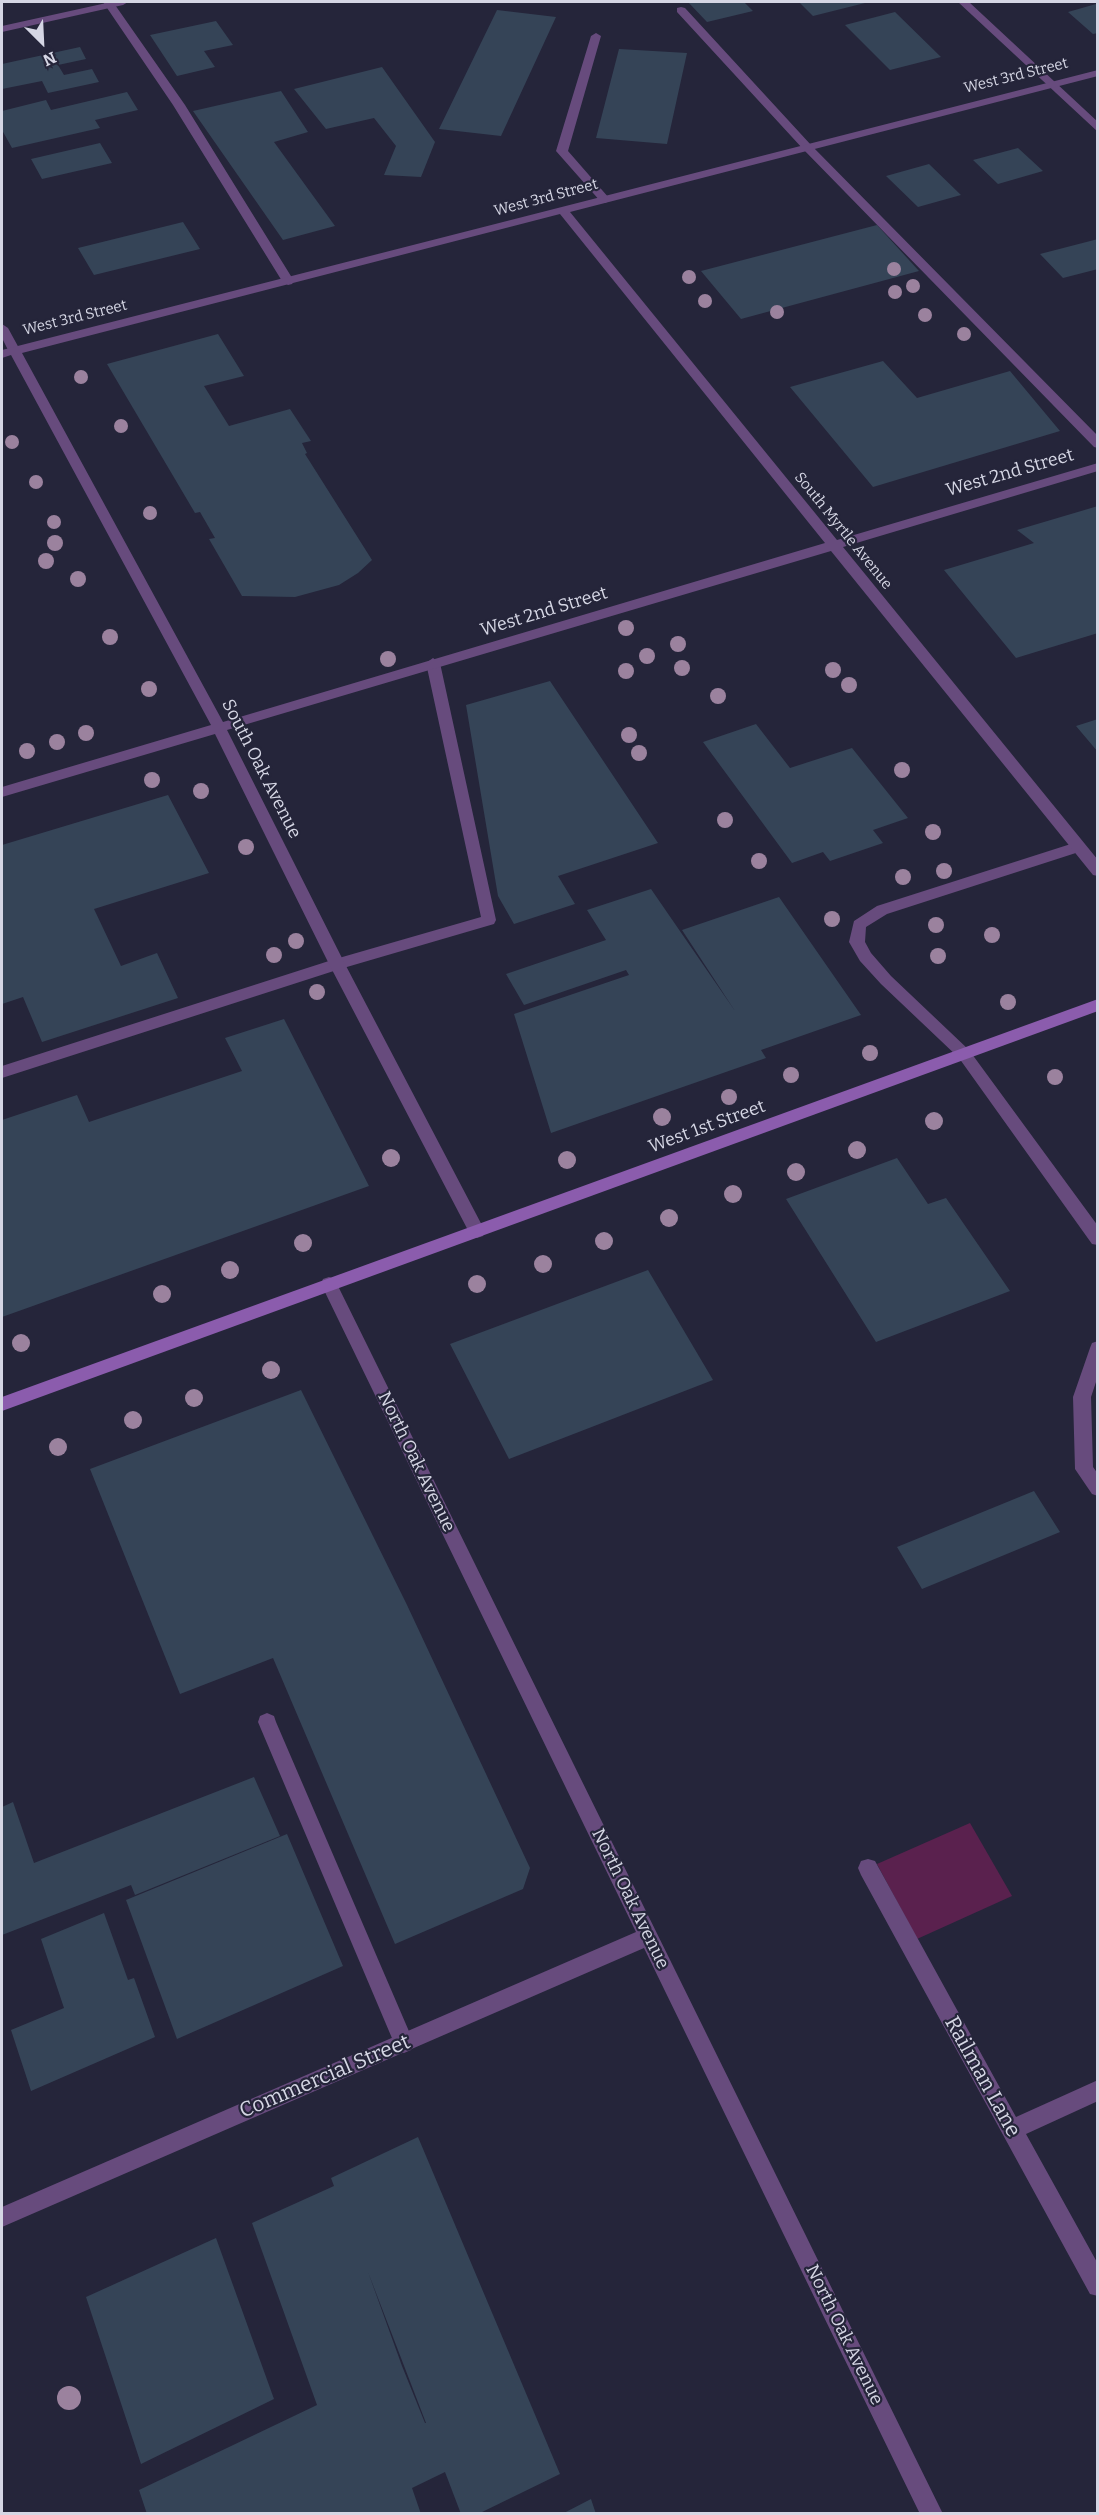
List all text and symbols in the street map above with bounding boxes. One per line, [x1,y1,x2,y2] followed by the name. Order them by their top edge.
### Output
[12,12,72,72] north arrow
[40,48,59,70] text: N
[962,54,1070,98] street label: West 3rd Street
[492,175,600,221] street label: West 3rd Street
[21,296,129,340] street label: West 3rd Street
[944,444,1076,502] street label: West 2nd Street
[790,469,896,593] street label: South Myrtle Avenue
[478,582,610,642] street label: West 2nd Street
[217,696,305,842] street label: South Oak Avenue
[646,1096,768,1158] street label: West 1st Street
[373,1388,459,1536] street label: North Oak Avenue
[587,1825,673,1973] street label: North Oak Avenue
[939,2012,1025,2142] street label: Railman Lane
[236,2030,414,2124] street label: Commercial Street
[801,2261,887,2409] street label: North Oak Avenue

